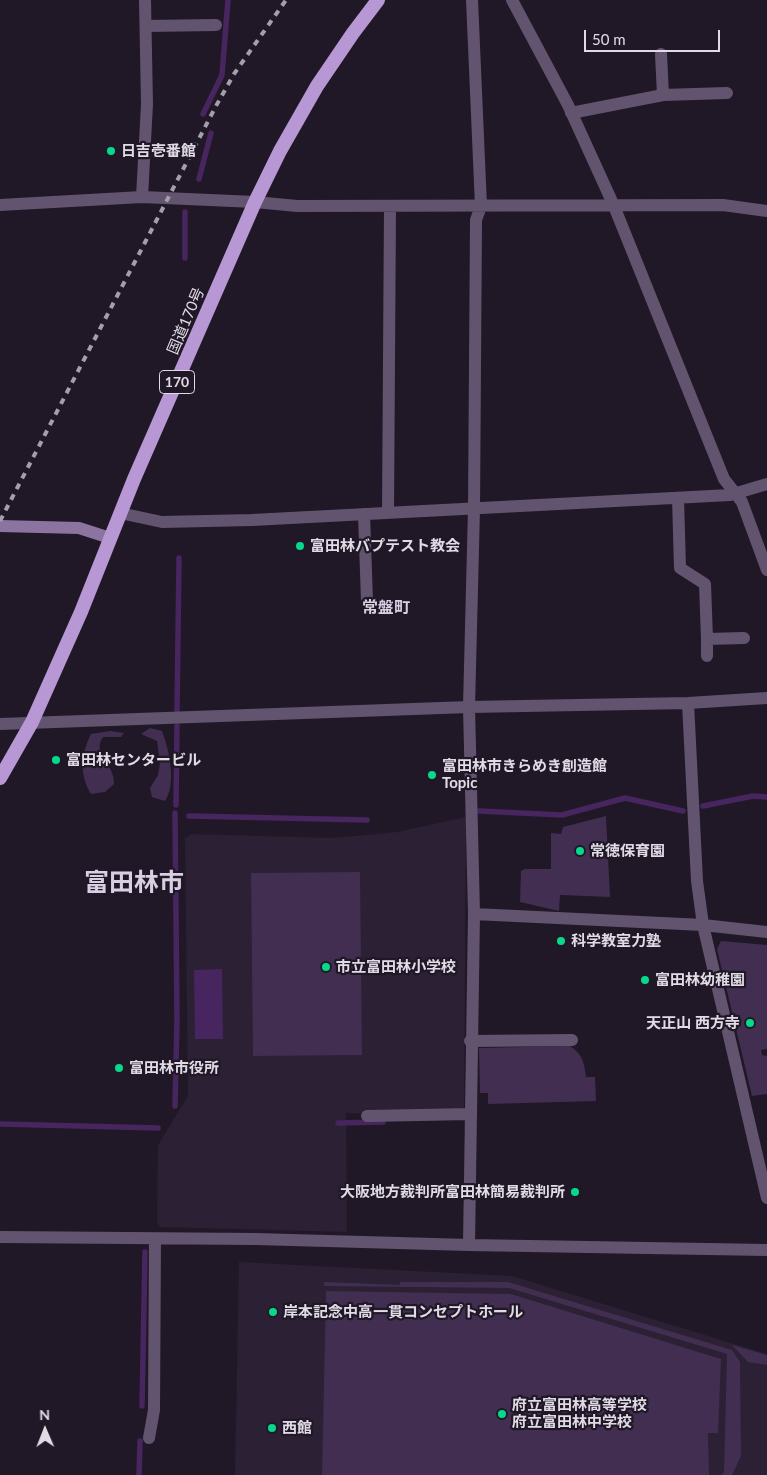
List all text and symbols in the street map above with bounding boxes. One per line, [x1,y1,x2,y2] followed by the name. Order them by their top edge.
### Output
[587,20,723,52] scale bar
[592,30,626,48] text: 50 m
[121,142,196,160] place label: 日吉壱番館
[105,145,117,157] marker: 日吉壱番館
[164,285,208,357] street label: 国道170号
[160,371,194,394] road number: 170
[310,537,460,555] place label: 富田林バプテスト教会
[294,540,306,552] marker: 富田林バプテスト教会
[362,598,410,618] district label: 常盤町
[66,751,201,769] place label: 富田林センタービル
[50,754,62,766] marker: 富田林センタービル
[442,757,607,792] place label: 富田林市きらめき創造館 Topic
[426,769,438,781] marker: 富田林市きらめき創造館 Topic
[590,842,665,860] place label: 常徳保育園
[574,845,586,857] marker: 常徳保育園
[84,868,184,898] district label: 富田林市
[571,932,661,950] place label: 科学教室力塾
[555,935,567,947] marker: 科学教室力塾
[336,958,456,976] place label: 市立富田林小学校
[320,961,332,973] marker: 市立富田林小学校
[655,971,745,989] place label: 富田林幼稚園
[639,974,651,986] marker: 富田林幼稚園
[646,1014,740,1032] place label: 天正山 西方寺
[744,1017,756,1029] marker: 天正山 西方寺
[129,1059,219,1077] place label: 富田林市役所
[113,1062,125,1074] marker: 富田林市役所
[340,1183,565,1201] place label: 大阪地方裁判所富田林簡易裁判所
[569,1186,581,1198] marker: 大阪地方裁判所富田林簡易裁判所
[283,1303,523,1321] place label: 岸本記念中高一貫コンセプトホール
[267,1306,279,1318] marker: 岸本記念中高一貫コンセプトホール
[512,1396,647,1431] place label: 府立富田林高等学校 府立富田林中学校
[20,1405,70,1455] north arrow
[39,1406,50,1423] text: N
[496,1408,508,1420] marker: 府立富田林高等学校 府立富田林中学校
[282,1419,312,1437] place label: 西館
[266,1422,278,1434] marker: 西館

